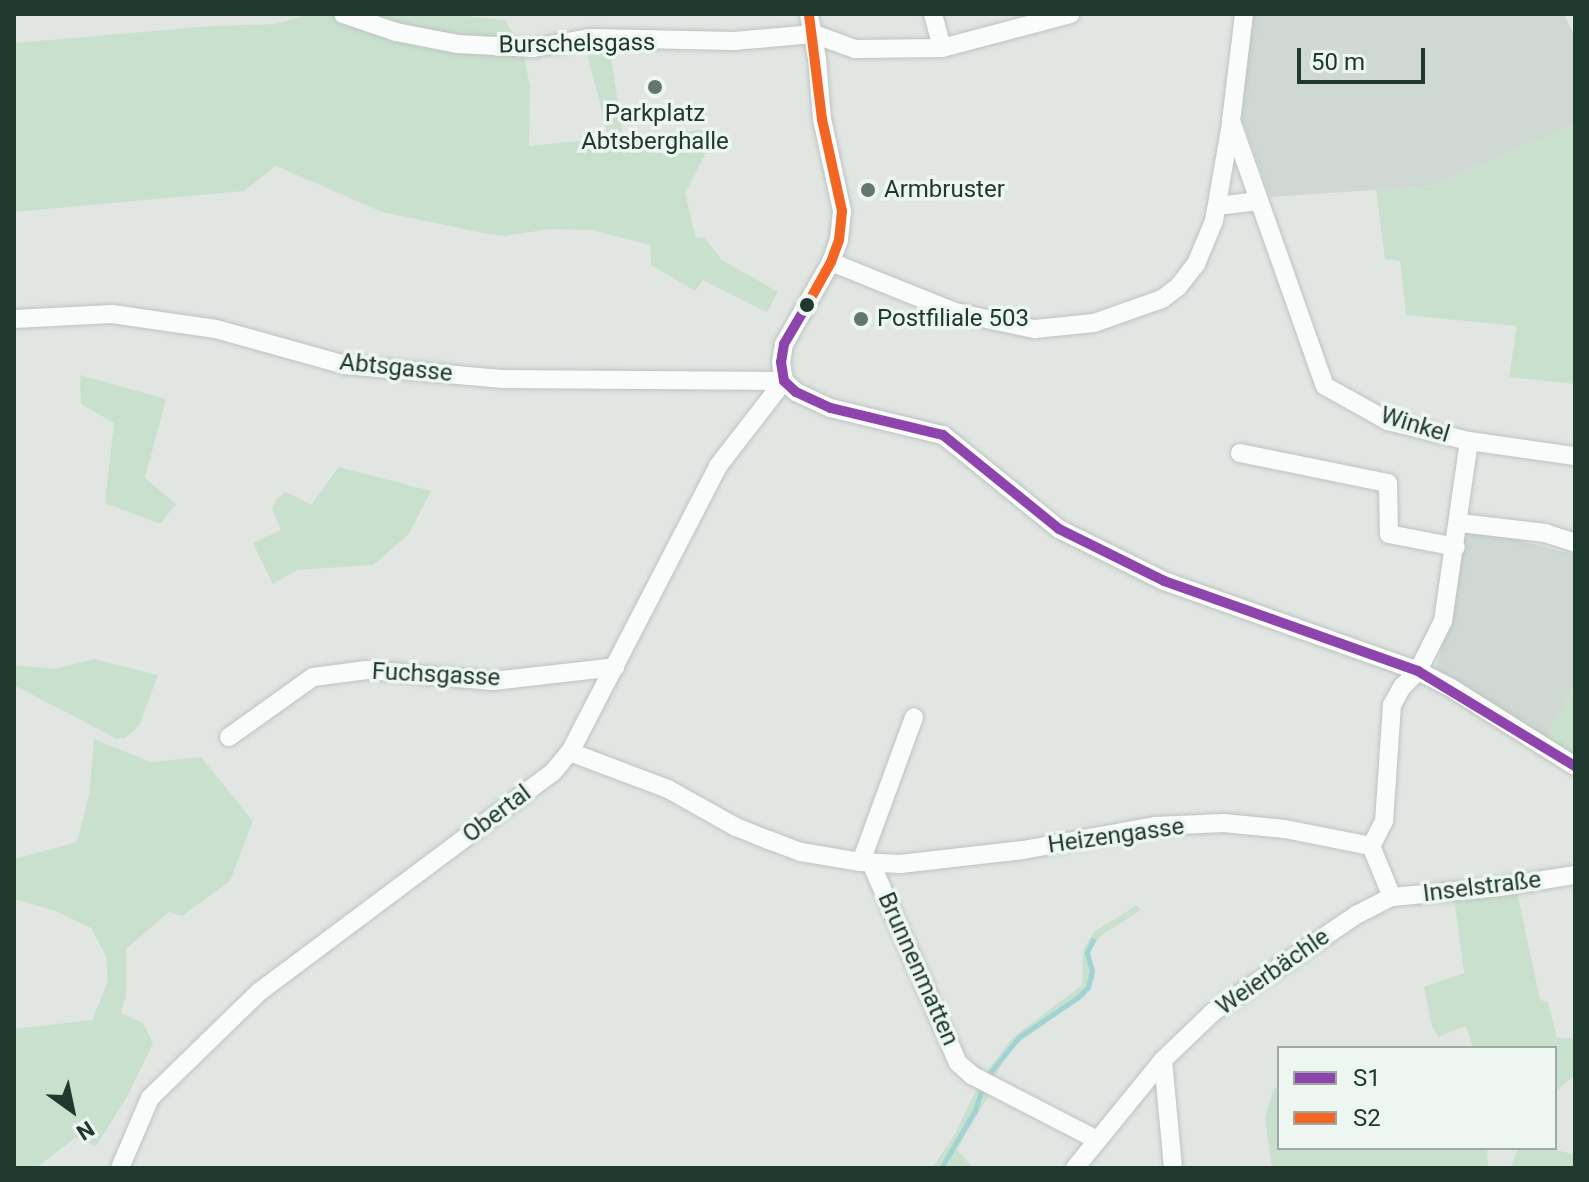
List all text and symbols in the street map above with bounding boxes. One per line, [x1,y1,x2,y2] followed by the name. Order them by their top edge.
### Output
[498,28,656,60] street label: Burschelsgass
[1301,32,1429,82] scale bar
[1311,48,1365,76] text: 50 m
[646,78,664,96] marker: Parkplatz Abtsberghalle
[581,100,729,156] place label: Parkplatz Abtsberghalle
[884,176,1005,204] place label: Armbruster
[859,181,877,199] marker: Armbruster
[799,297,815,313] unlabelled marker
[877,305,1029,333] place label: Postfiliale 503
[852,310,870,328] marker: Postfiliale 503
[338,348,454,388] street label: Abtsgasse
[1377,401,1453,449] street label: Winkel
[371,657,501,693] street label: Fuchsgasse
[457,779,537,849] street label: Obertal
[1046,812,1186,860] street label: Heizengasse
[1421,865,1543,909] street label: Inselstraße
[871,888,965,1050] street label: Brunnenmatten
[1211,923,1335,1021] street label: Weierbächle
[1277,1046,1557,1150] legend
[1353,1064,1381,1092] text: S1
[32,1070,112,1150] north arrow
[1353,1104,1381,1132] text: S2
[72,1116,99,1145] text: N

